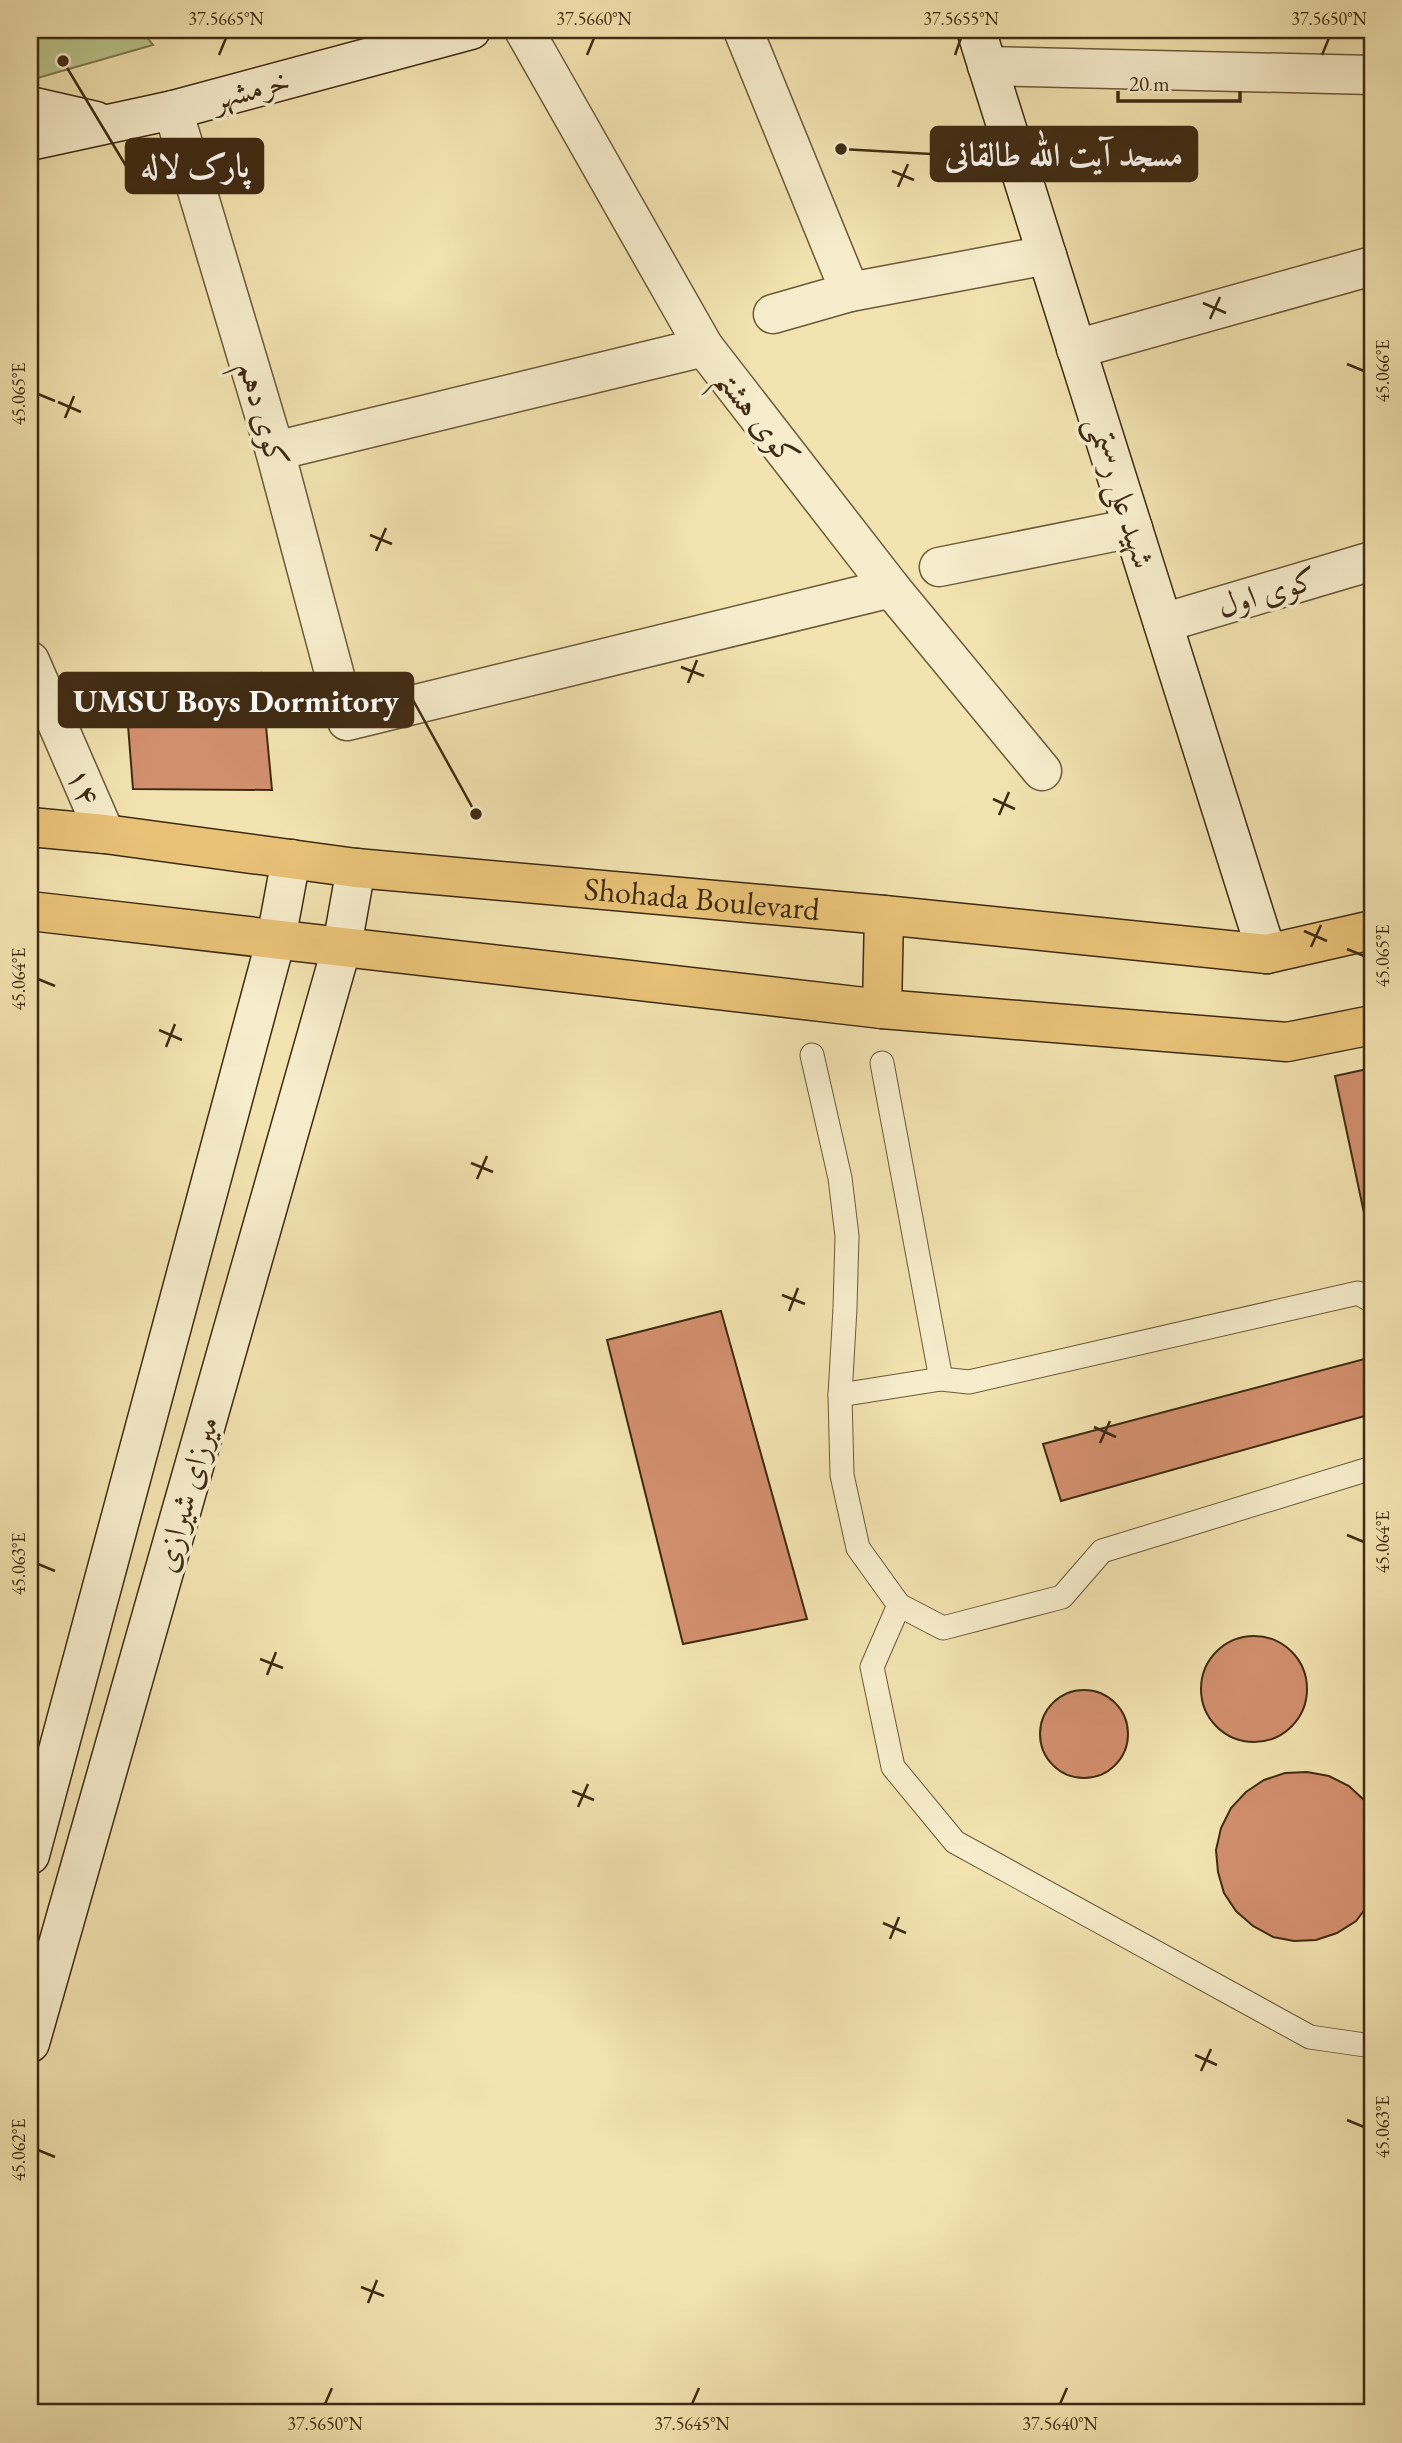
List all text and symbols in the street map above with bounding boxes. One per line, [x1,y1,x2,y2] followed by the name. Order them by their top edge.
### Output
[188,7,264,30] text: 37.5665°N
[556,7,632,30] text: 37.5660°N
[923,7,999,30] text: 37.5655°N
[1291,7,1367,30] text: 37.5650°N
[205,59,294,120] street label: خرمشهر
[1118,60,1241,104] scale bar
[1129,70,1170,97] text: 20 m
[931,127,1197,181] callout: مسجد آیت الله طالقانی
[944,129,1183,176] text: مسجد آیت الله طالقانی
[126,139,263,193] callout: پارک لاله
[141,144,251,190] text: پارک لاله
[1371,340,1394,402] text: 45.066°E
[220,356,299,474] street label: کوی دهم
[698,359,810,481] street label: کوی هشتم
[7,363,30,425] text: 45.065°E
[1074,411,1165,574] street label: شهید علی رستمی
[1212,557,1322,627] street label: کوی اول
[59,673,413,727] callout: UMSU Boys Dormitory
[73,679,400,722] text: UMSU Boys Dormitory
[57,761,111,811] street label: ۱۴
[582,867,822,930] street label: Shohada Boulevard
[1371,925,1394,987] text: 45.065°E
[7,948,30,1010] text: 45.064°E
[144,1411,228,1577] street label: میرزای شیرازی
[1371,1511,1394,1573] text: 45.064°E
[7,1533,30,1595] text: 45.063°E
[1371,2096,1394,2158] text: 45.063°E
[7,2119,30,2181] text: 45.062°E
[287,2412,363,2435] text: 37.5650°N
[654,2412,730,2435] text: 37.5645°N
[1022,2412,1098,2435] text: 37.5640°N

